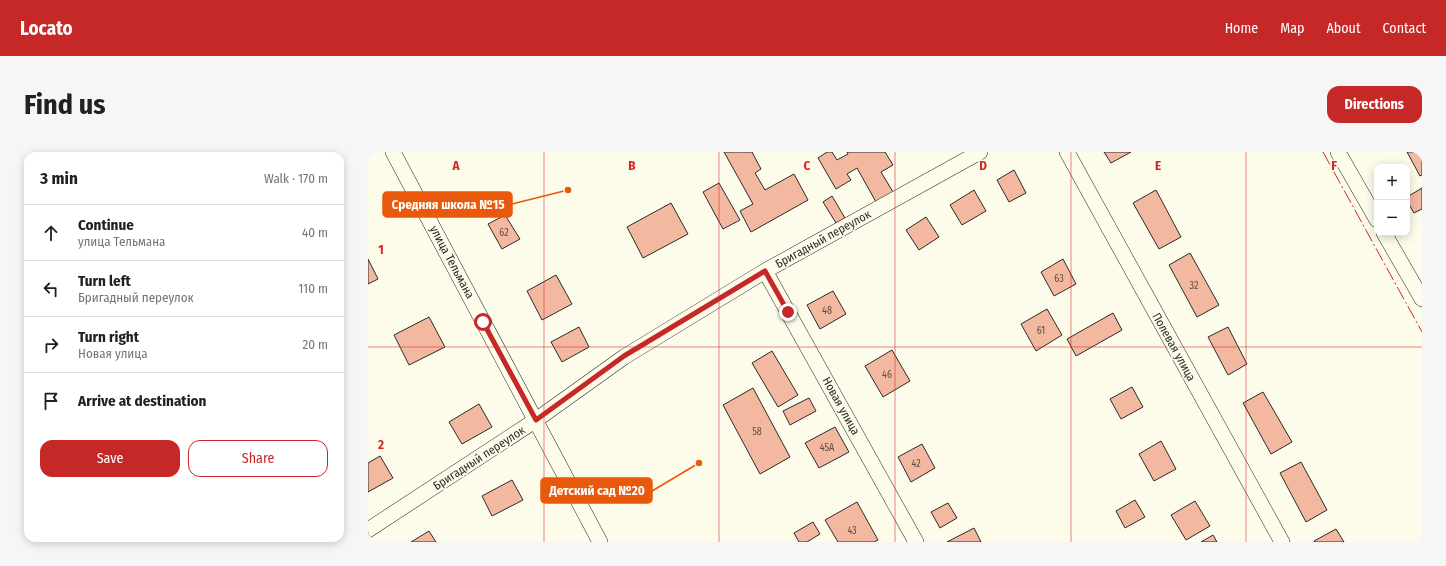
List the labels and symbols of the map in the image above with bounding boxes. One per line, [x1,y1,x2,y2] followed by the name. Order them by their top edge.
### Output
[451,158,460,173] text: A
[628,158,636,173] text: B
[804,158,811,173] text: C
[979,158,987,173] text: D
[1155,158,1161,173] text: E
[1331,158,1337,173] text: F
[383,192,512,217] callout: Средняя школа №15
[391,197,505,212] text: Средняя школа №15
[773,207,873,271] street label: Бригадный переулок
[427,223,477,301] street label: улица Тельмана
[499,227,509,239] house number: 62
[378,242,384,257] text: 1
[1054,273,1064,285] house number: 63
[1190,280,1199,292] house number: 32
[779,303,797,321] route end
[822,305,832,317] house number: 48
[1149,310,1199,384] street label: Полевая улица
[474,313,492,331] route start
[1037,325,1045,337] house number: 61
[882,369,892,381] house number: 46
[819,375,863,438] street label: Новая улица
[430,423,528,493] street label: Бригадный переулок
[752,426,762,438] house number: 58
[377,437,384,452] text: 2
[820,442,835,454] house number: 45А
[911,458,921,470] house number: 42
[541,478,652,503] callout: Детский сад №20
[548,483,645,498] text: Детский сад №20
[847,525,857,537] house number: 43

